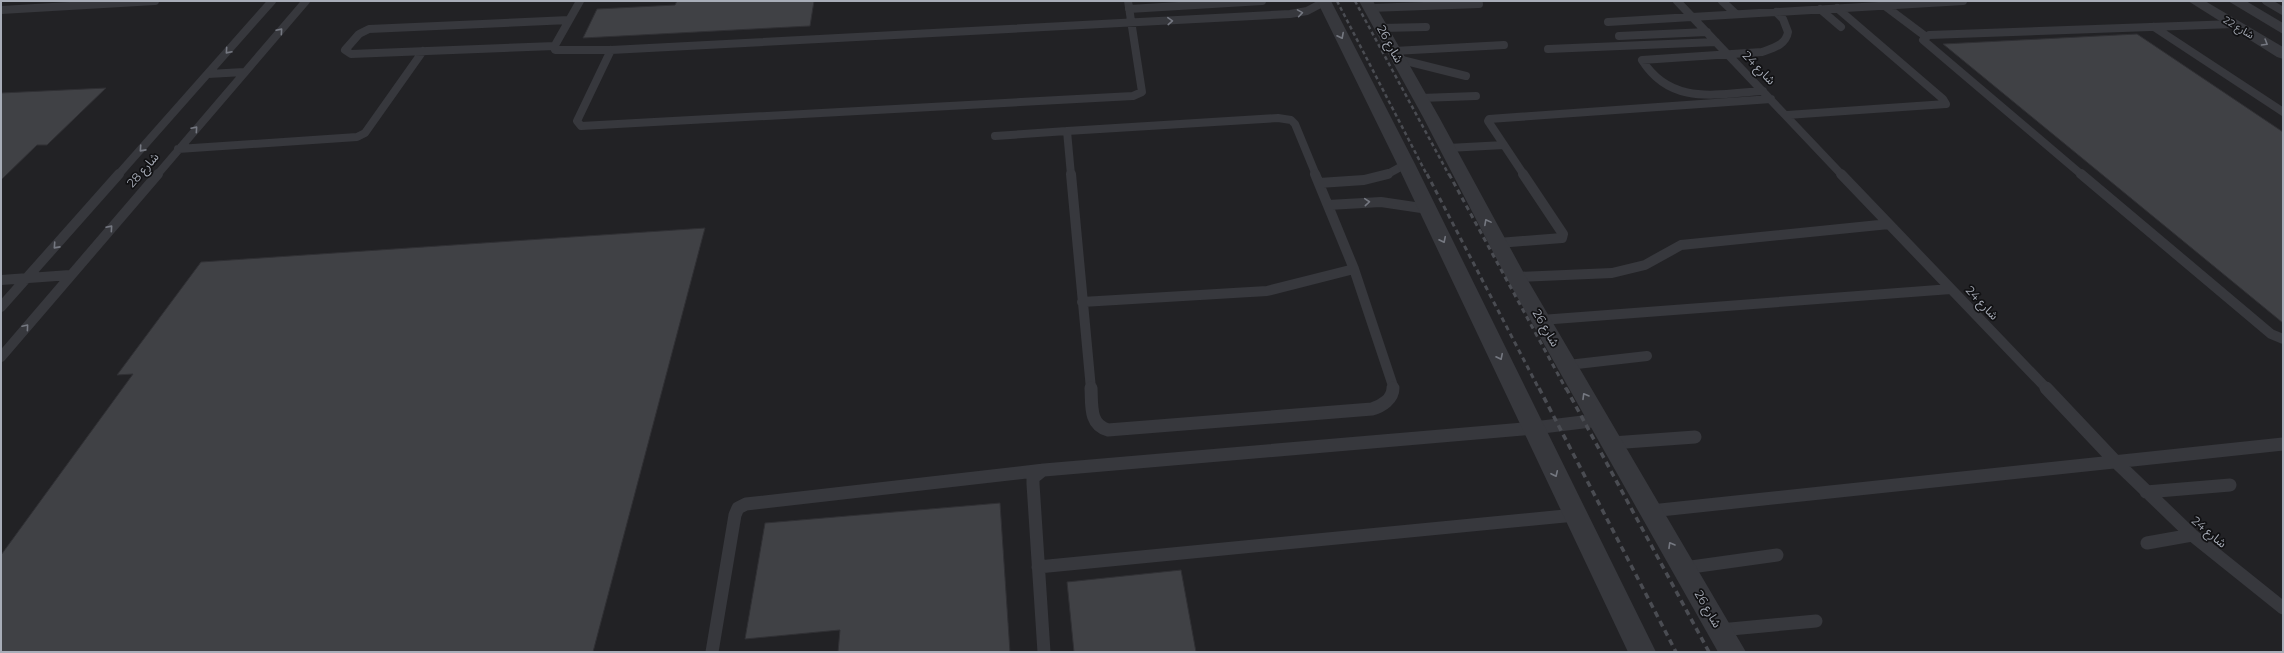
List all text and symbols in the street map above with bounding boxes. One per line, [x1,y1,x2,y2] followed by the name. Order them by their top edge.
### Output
[1297,9,1303,18] one-way arrow
[2221,13,2257,43] street label: شارع 22
[1167,17,1173,25] one-way arrow
[1372,22,1407,66] street label: شارع 26
[275,28,282,36] one-way arrow
[1336,32,1344,39] one-way arrow
[2261,38,2268,45] one-way arrow
[226,47,233,54] one-way arrow
[1738,48,1779,89] street label: شارع 24
[190,127,197,134] one-way arrow
[139,144,146,151] one-way arrow
[124,149,163,191] street label: شارع 28
[1364,198,1370,207] one-way arrow
[1484,219,1492,226] one-way arrow
[105,225,112,232] one-way arrow
[1438,236,1446,243] one-way arrow
[53,241,60,249] one-way arrow
[1961,283,2002,324] street label: شارع 24
[1528,306,1563,350] street label: شارع 26
[21,324,28,332] one-way arrow
[1495,353,1503,360] one-way arrow
[1583,393,1590,400] one-way arrow
[1551,471,1559,478] one-way arrow
[2187,513,2230,552] street label: شارع 24
[1668,542,1675,549] one-way arrow
[1690,587,1725,631] street label: شارع 26

